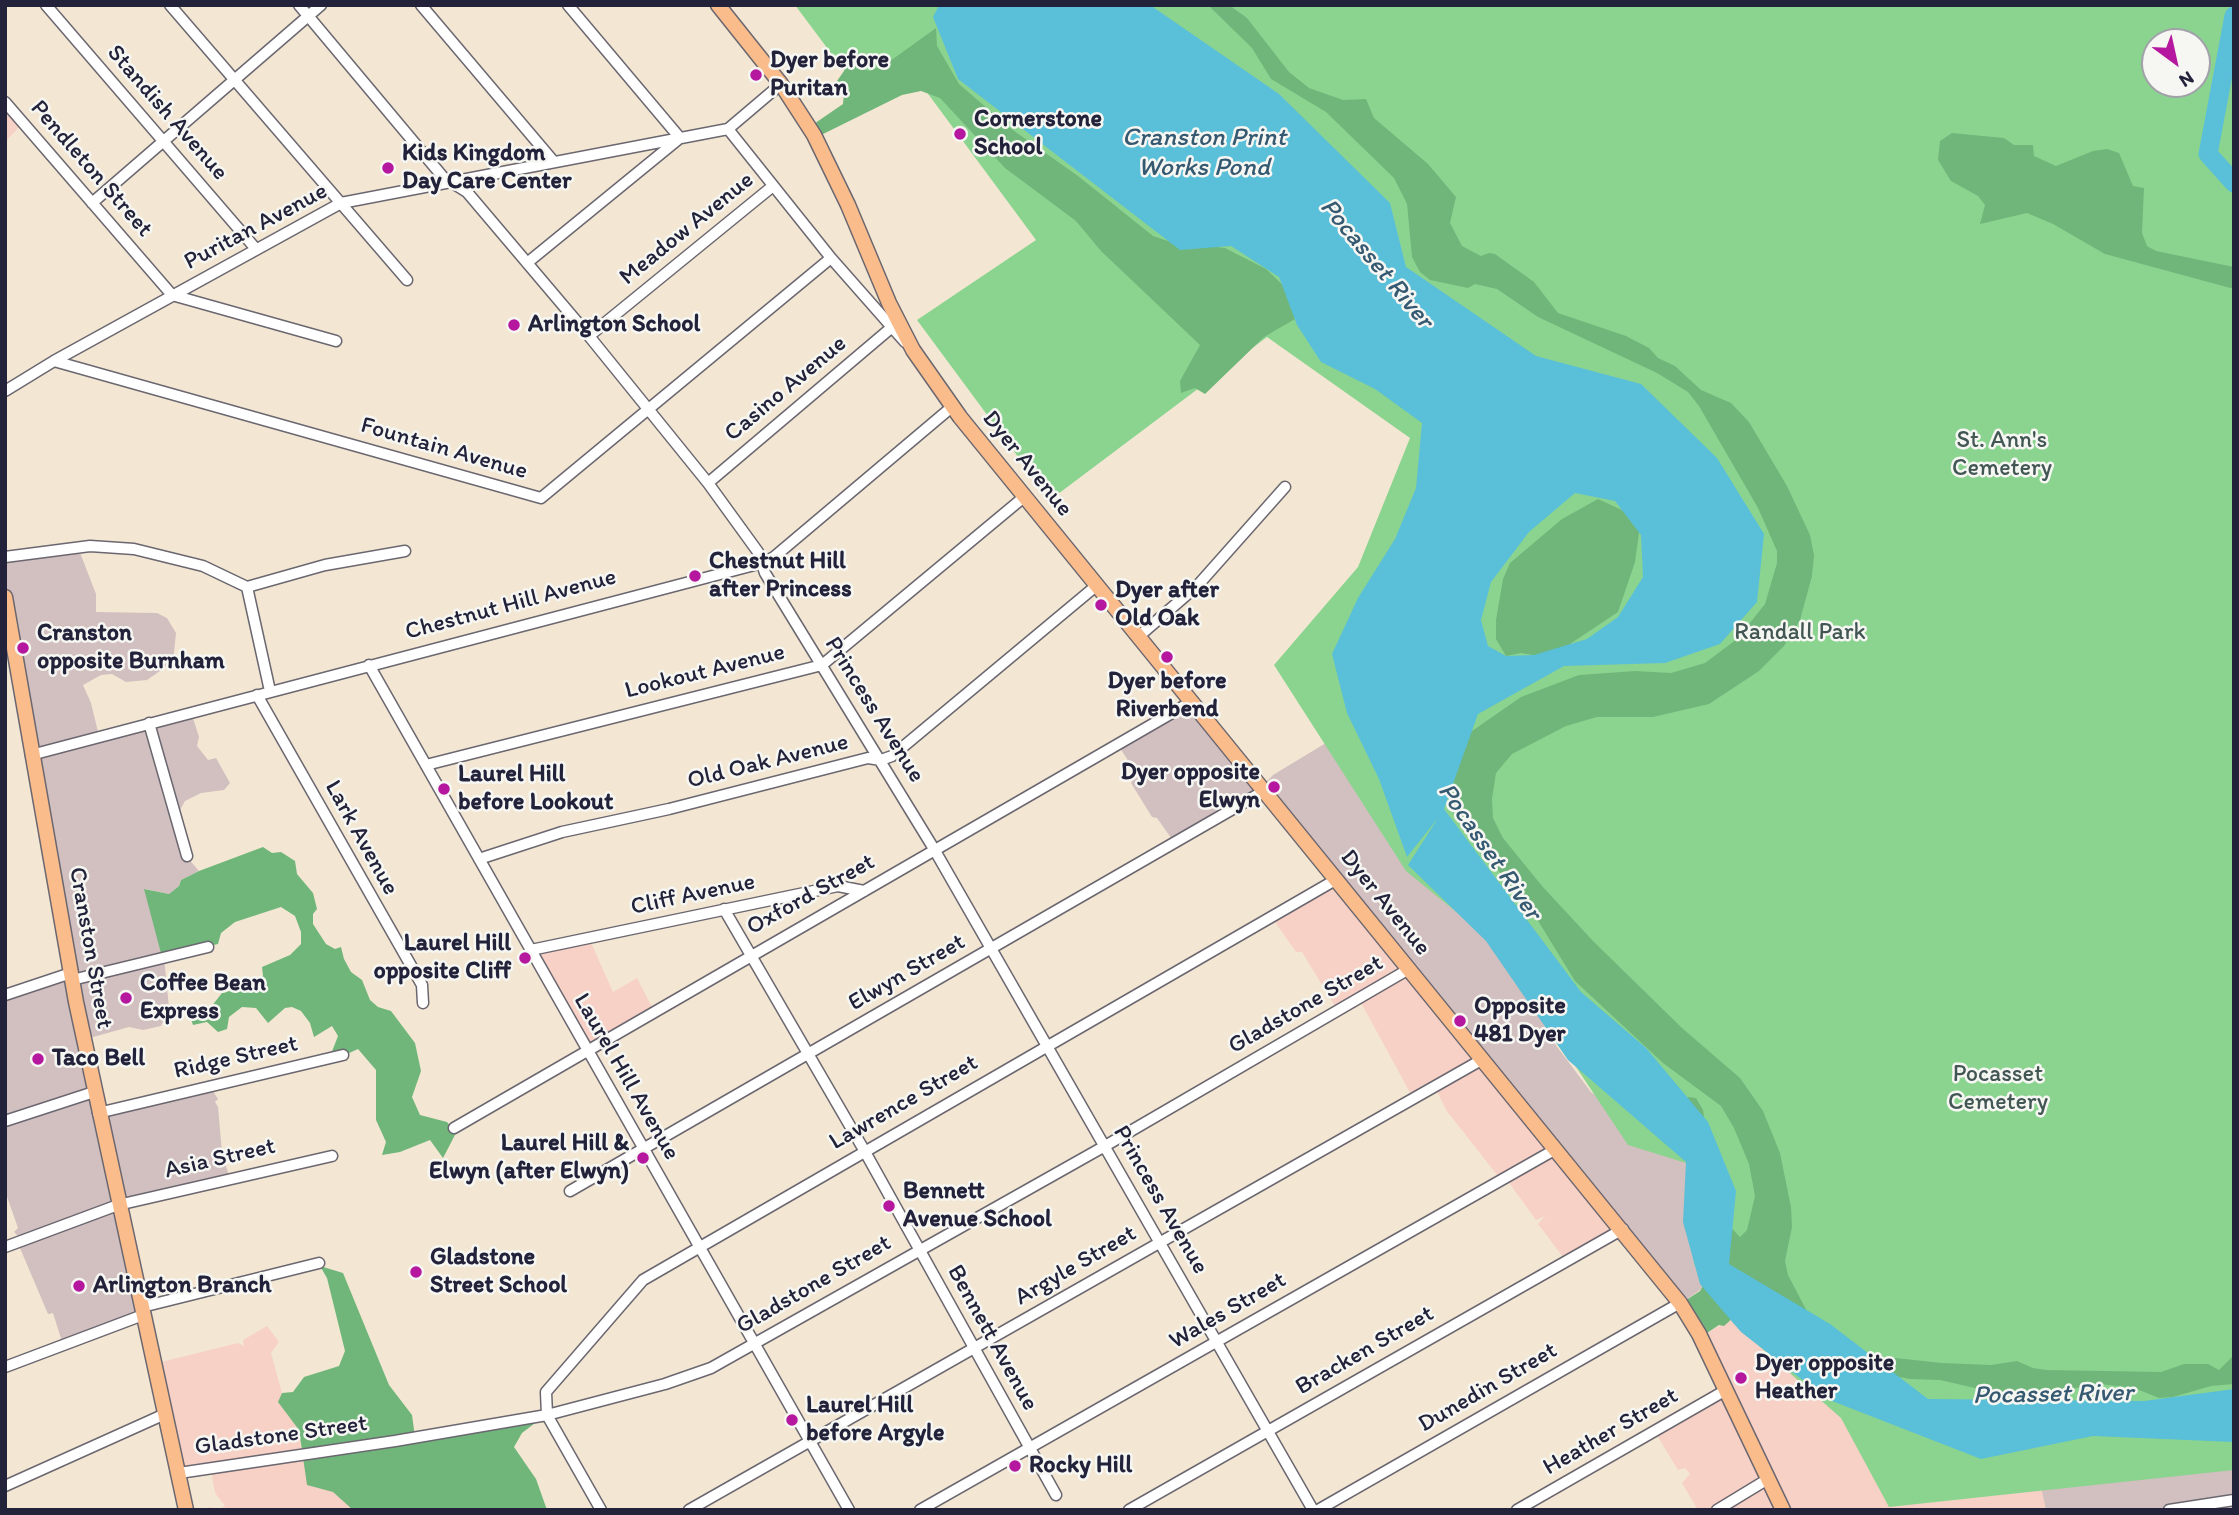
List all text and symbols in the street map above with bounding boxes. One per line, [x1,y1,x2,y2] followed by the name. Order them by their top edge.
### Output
[2141,28,2211,98] north arrow
[100,39,234,187] street label: Standish Avenue
[770,47,889,103] place label: Dyer before Puritan
[2175,66,2198,92] text: N
[748,67,764,83] marker: Dyer before Puritan
[24,95,158,243] street label: Pendleton Street
[974,106,1102,162] place label: Cornerstone School
[1122,122,1286,184] water label: Cranston Print Works Pond
[952,126,968,142] marker: Cornerstone School
[402,140,571,196] place label: Kids Kingdom Day Care Center
[380,160,396,176] marker: Kids Kingdom Day Care Center
[614,166,760,292] street label: Meadow Avenue
[179,177,333,277] street label: Puritan Avenue
[1313,193,1439,335] water label: Pocasset River
[528,311,700,339] place label: Arlington School
[506,317,522,333] marker: Arlington School
[719,330,853,448] street label: Casino Avenue
[976,405,1078,523] street label: Dyer Avenue
[357,411,531,487] street label: Fountain Avenue
[1952,427,2052,483] park label: St. Ann's Cemetery
[709,548,852,604] place label: Chestnut Hill after Princess
[402,563,620,647] street label: Chestnut Hill Avenue
[687,568,703,584] marker: Chestnut Hill after Princess
[1115,577,1219,633] place label: Dyer after Old Oak
[1093,597,1109,613] marker: Dyer after Old Oak
[1734,619,1866,647] park label: Randall Park
[37,620,225,676] place label: Cranston opposite Burnham
[818,632,930,788] street label: Princess Avenue
[622,638,788,706] street label: Lookout Avenue
[15,640,31,656] marker: Cranston opposite Burnham
[1159,649,1175,665] marker: Dyer before Riverbend
[1107,668,1227,724] place label: Dyer before Riverbend
[684,728,852,796] street label: Old Oak Avenue
[1121,759,1260,815] place label: Dyer opposite Elwyn
[458,761,613,817] place label: Laurel Hill before Lookout
[318,776,404,900] street label: Lark Avenue
[1430,777,1548,927] water label: Pocasset River
[1266,779,1282,795] marker: Dyer opposite Elwyn
[436,781,452,797] marker: Laurel Hill before Lookout
[1334,844,1436,962] street label: Dyer Avenue
[742,848,880,942] street label: Oxford Street
[62,865,118,1031] street label: Cranston Street
[628,868,758,922] street label: Cliff Avenue
[843,928,971,1018] street label: Elwyn Street
[373,930,511,986] place label: Laurel Hill opposite Cliff
[1223,949,1389,1061] street label: Gladstone Street
[517,950,533,966] marker: Laurel Hill opposite Cliff
[140,970,266,1026] place label: Coffee Bean Express
[567,988,685,1166] street label: Laurel Hill Avenue
[118,990,134,1006] marker: Coffee Bean Express
[1474,993,1566,1049] place label: Opposite 481 Dyer
[1452,1013,1468,1029] marker: Opposite 481 Dyer
[171,1030,301,1086] street label: Ridge Street
[52,1045,145,1073] place label: Taco Bell
[825,1049,983,1157] street label: Lawrence Street
[30,1051,46,1067] marker: Taco Bell
[1948,1061,2048,1117] park label: Pocasset Cemetery
[1106,1121,1214,1279] street label: Princess Avenue
[429,1130,629,1186] place label: Laurel Hill & Elwyn (after Elwyn)
[162,1132,278,1186] street label: Asia Street
[635,1150,651,1166] marker: Laurel Hill & Elwyn (after Elwyn)
[903,1178,1052,1234] place label: Bennett Avenue School
[881,1198,897,1214] marker: Bennett Avenue School
[1010,1220,1142,1312] street label: Argyle Street
[731,1229,897,1341] street label: Gladstone Street
[430,1244,567,1300] place label: Gladstone Street School
[940,1260,1044,1416] street label: Bennett Avenue
[408,1264,424,1280] marker: Gladstone Street School
[1165,1266,1291,1356] street label: Wales Street
[93,1272,271,1300] place label: Arlington Branch
[71,1278,87,1294] marker: Arlington Branch
[1291,1300,1439,1402] street label: Bracken Street
[1413,1337,1563,1439] street label: Dunedin Street
[1755,1350,1894,1406] place label: Dyer opposite Heather
[1733,1370,1749,1386] marker: Dyer opposite Heather
[1973,1378,2133,1412] water label: Pocasset River
[1538,1382,1684,1482] street label: Heather Street
[806,1392,944,1448] place label: Laurel Hill before Argyle
[193,1410,369,1462] street label: Gladstone Street
[784,1412,800,1428] marker: Laurel Hill before Argyle
[1029,1452,1132,1480] place label: Rocky Hill
[1007,1458,1023,1474] marker: Rocky Hill

